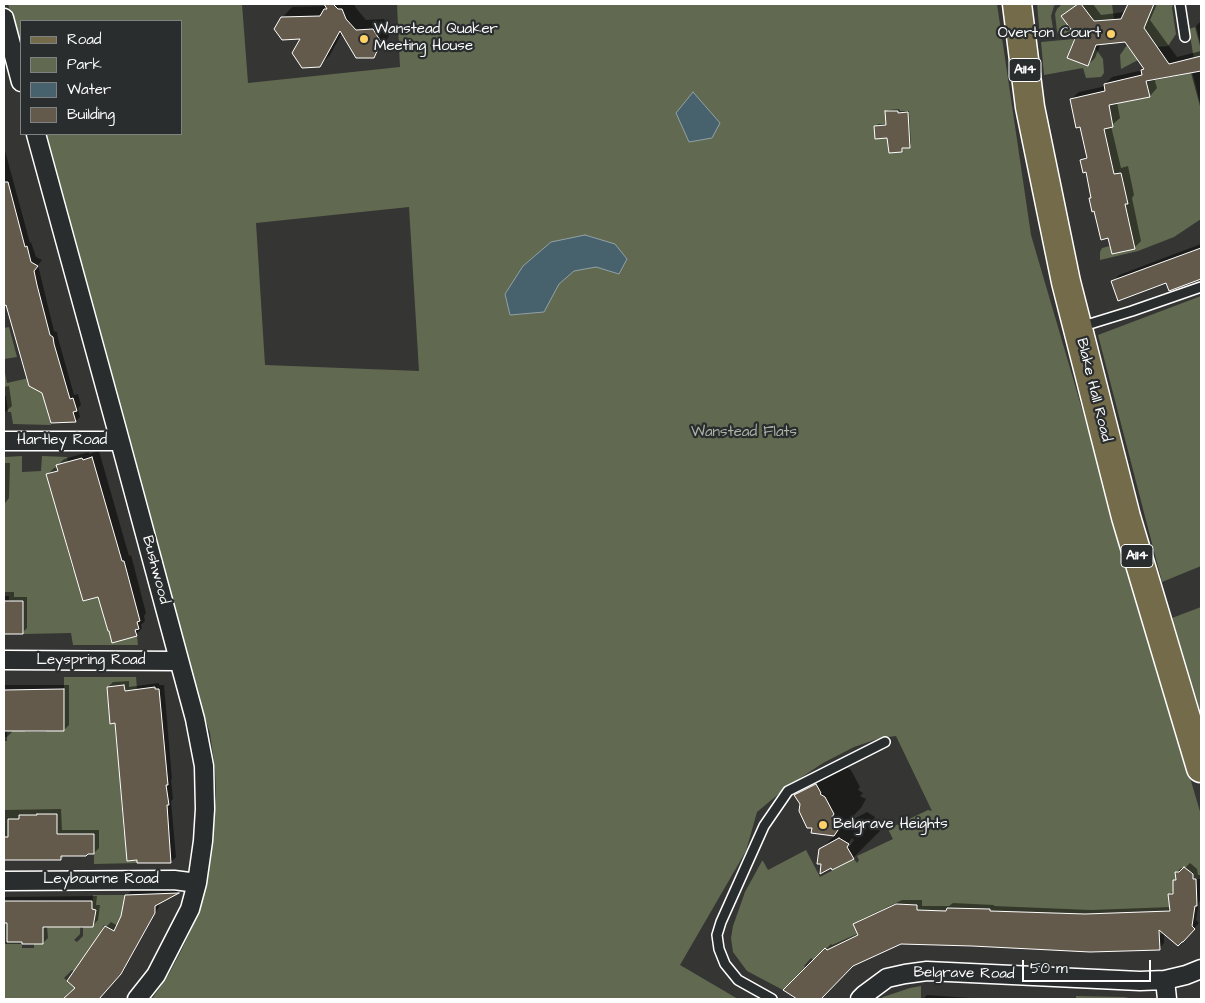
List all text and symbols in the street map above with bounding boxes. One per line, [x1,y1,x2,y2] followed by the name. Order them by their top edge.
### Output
[20,20,182,135] legend
[374,21,498,56] place label: Wanstead Quaker Meeting House
[998,25,1101,43] place label: Overton Court
[1105,28,1117,40] marker: Overton Court
[67,29,101,50] text: Road
[358,33,370,45] marker: Wanstead Quaker Meeting House
[67,54,102,75] text: Park
[1009,58,1041,82] road number: A114
[67,79,111,100] text: Water
[67,104,115,125] text: Building
[1071,336,1115,444] street label: Blake Hall Road
[691,424,797,442] park label: Wanstead Flats
[17,432,107,450] street label: Hartley Road
[137,534,173,606] street label: Bushwood
[1121,544,1153,568] road number: A114
[37,652,145,670] street label: Leyspring Road
[833,816,948,834] place label: Belgrave Heights
[817,819,829,831] marker: Belgrave Heights
[43,871,159,889] street label: Leybourne Road
[1025,950,1154,982] scale bar
[1030,958,1068,979] text: 50 m
[913,964,1015,984] street label: Belgrave Road

